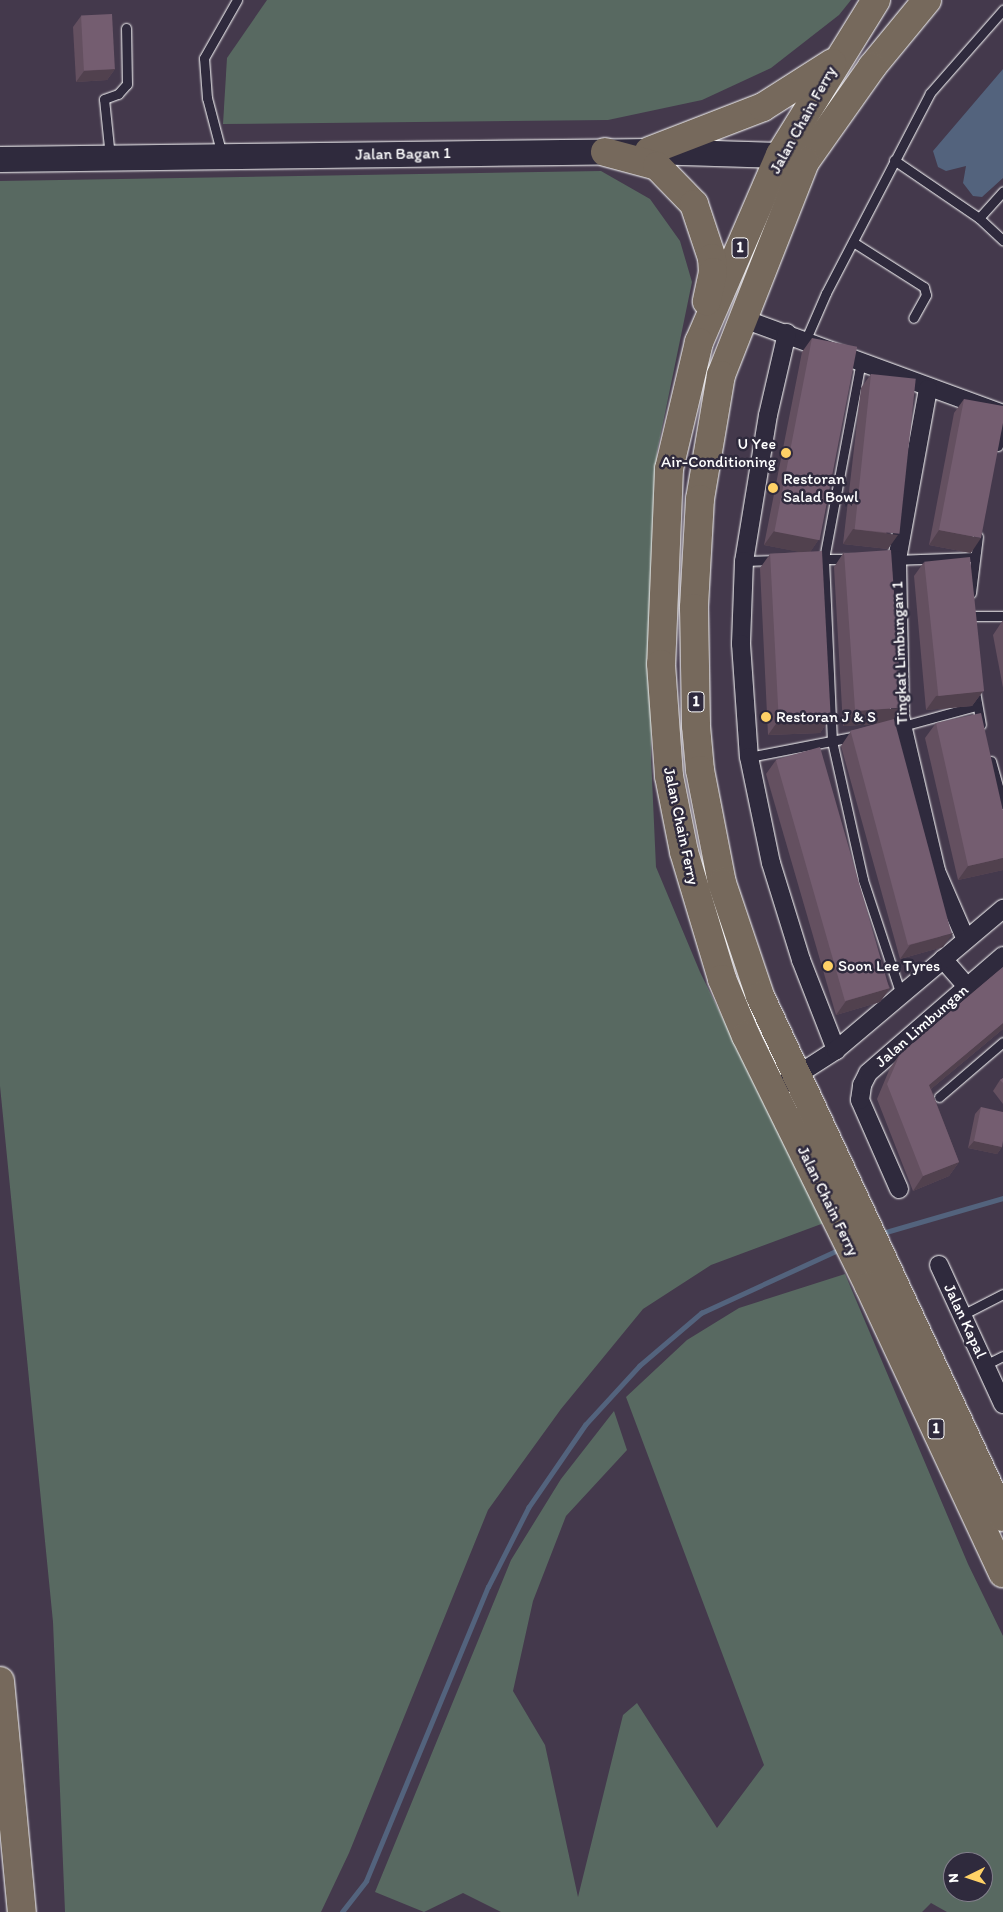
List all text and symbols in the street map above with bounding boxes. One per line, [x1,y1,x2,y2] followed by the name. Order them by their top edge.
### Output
[766,63,840,177] street label: Jalan Chain Ferry
[356,144,450,164] street label: Jalan Bagan 1
[731,236,749,260] road number: 1
[661,434,776,472] place label: U Yee Air-Conditioning
[780,447,792,459] marker: U Yee Air-Conditioning
[783,469,859,507] place label: Restoran Salad Bowl
[767,482,779,494] marker: Restoran Salad Bowl
[888,581,912,725] street label: Tingkat Limbungan 1
[687,690,705,714] road number: 1
[776,707,876,727] place label: Restoran J & S
[760,711,772,723] marker: Restoran J & S
[659,766,703,886] street label: Jalan Chain Ferry
[838,956,939,976] place label: Soon Lee Tyres
[822,960,834,972] marker: Soon Lee Tyres
[872,980,972,1072] street label: Jalan Limbungan
[793,1143,863,1259] street label: Jalan Chain Ferry
[939,1281,991,1361] street label: Jalan Kapal
[927,1416,945,1442] road number: 1
[943,1852,993,1902] north arrow
[945,1873,962,1883] text: N

